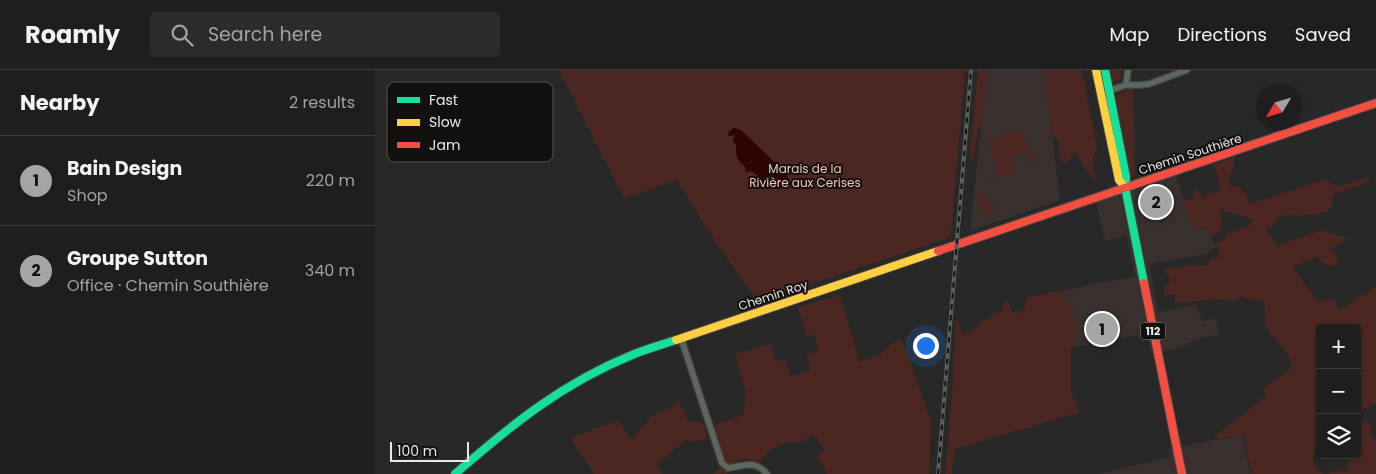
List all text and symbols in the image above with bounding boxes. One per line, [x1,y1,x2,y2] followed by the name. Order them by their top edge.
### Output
[150,12,500,57] search box
[25,18,120,51] text: Roamly
[168,21,196,49] icon: search
[208,21,322,48] text: Search here
[1110,22,1149,47] text: Map
[1177,22,1267,47] text: Directions
[1295,22,1351,47] text: Saved
[387,82,553,162] legend
[1256,85,1301,130] north arrow
[20,88,100,117] text: Nearby
[429,90,458,110] text: Fast
[289,91,355,114] text: 2 results
[429,112,462,132] text: Slow
[1136,129,1244,179] street label: Chemin Southière
[429,135,460,155] text: Jam
[67,155,182,182] text: Bain Design
[749,160,861,191] park label: Marais de la Rivière aux Cerises
[33,169,39,192] text: 1
[306,169,355,192] text: 220 m
[1140,183,1172,221] pin: 2
[67,184,108,207] text: Shop
[67,245,208,272] text: Groupe Sutton
[31,259,41,282] text: 2
[305,259,355,282] text: 340 m
[67,274,269,297] text: Office · Chemin Southière
[736,276,810,314] street label: Chemin Roy
[1086,310,1118,348] pin: 1
[1141,322,1165,340] road number: 112
[1316,324,1361,459] map controls
[1316,324,1361,369] button: +
[913,333,939,359] your location
[1316,369,1361,414] button: −
[1316,414,1361,459] button: layers
[390,439,469,462] scale bar
[397,441,437,461] text: 100 m

